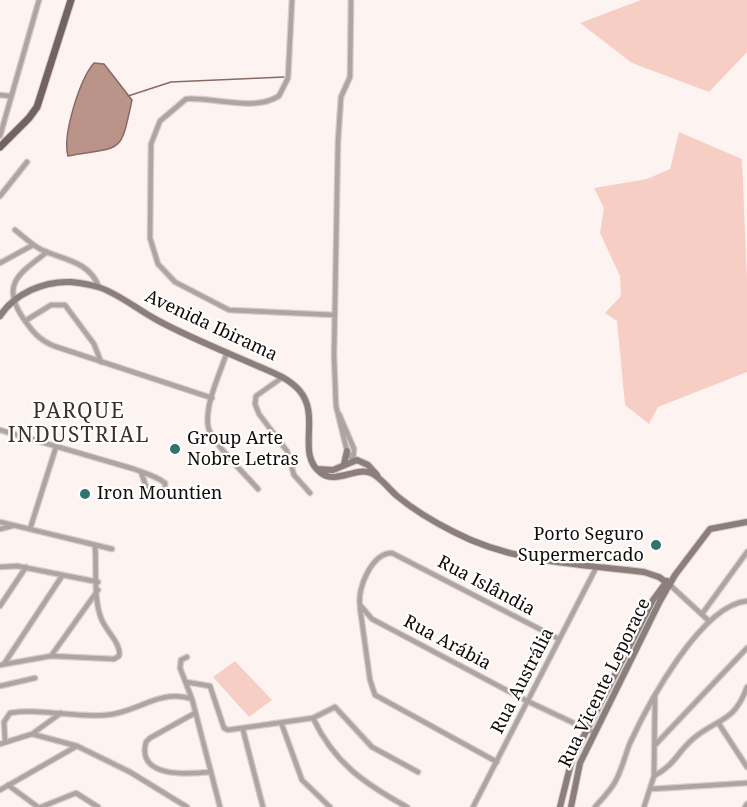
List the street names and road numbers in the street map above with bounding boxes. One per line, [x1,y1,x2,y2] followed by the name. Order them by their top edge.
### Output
[141,286,281,366] street label: Avenida Ibirama
[434,551,538,621] street label: Rua Islândia
[555,595,655,771] street label: Rua Vicente Leporace
[400,611,494,675] street label: Rua Arábia
[487,624,559,738] street label: Rua Austrália

